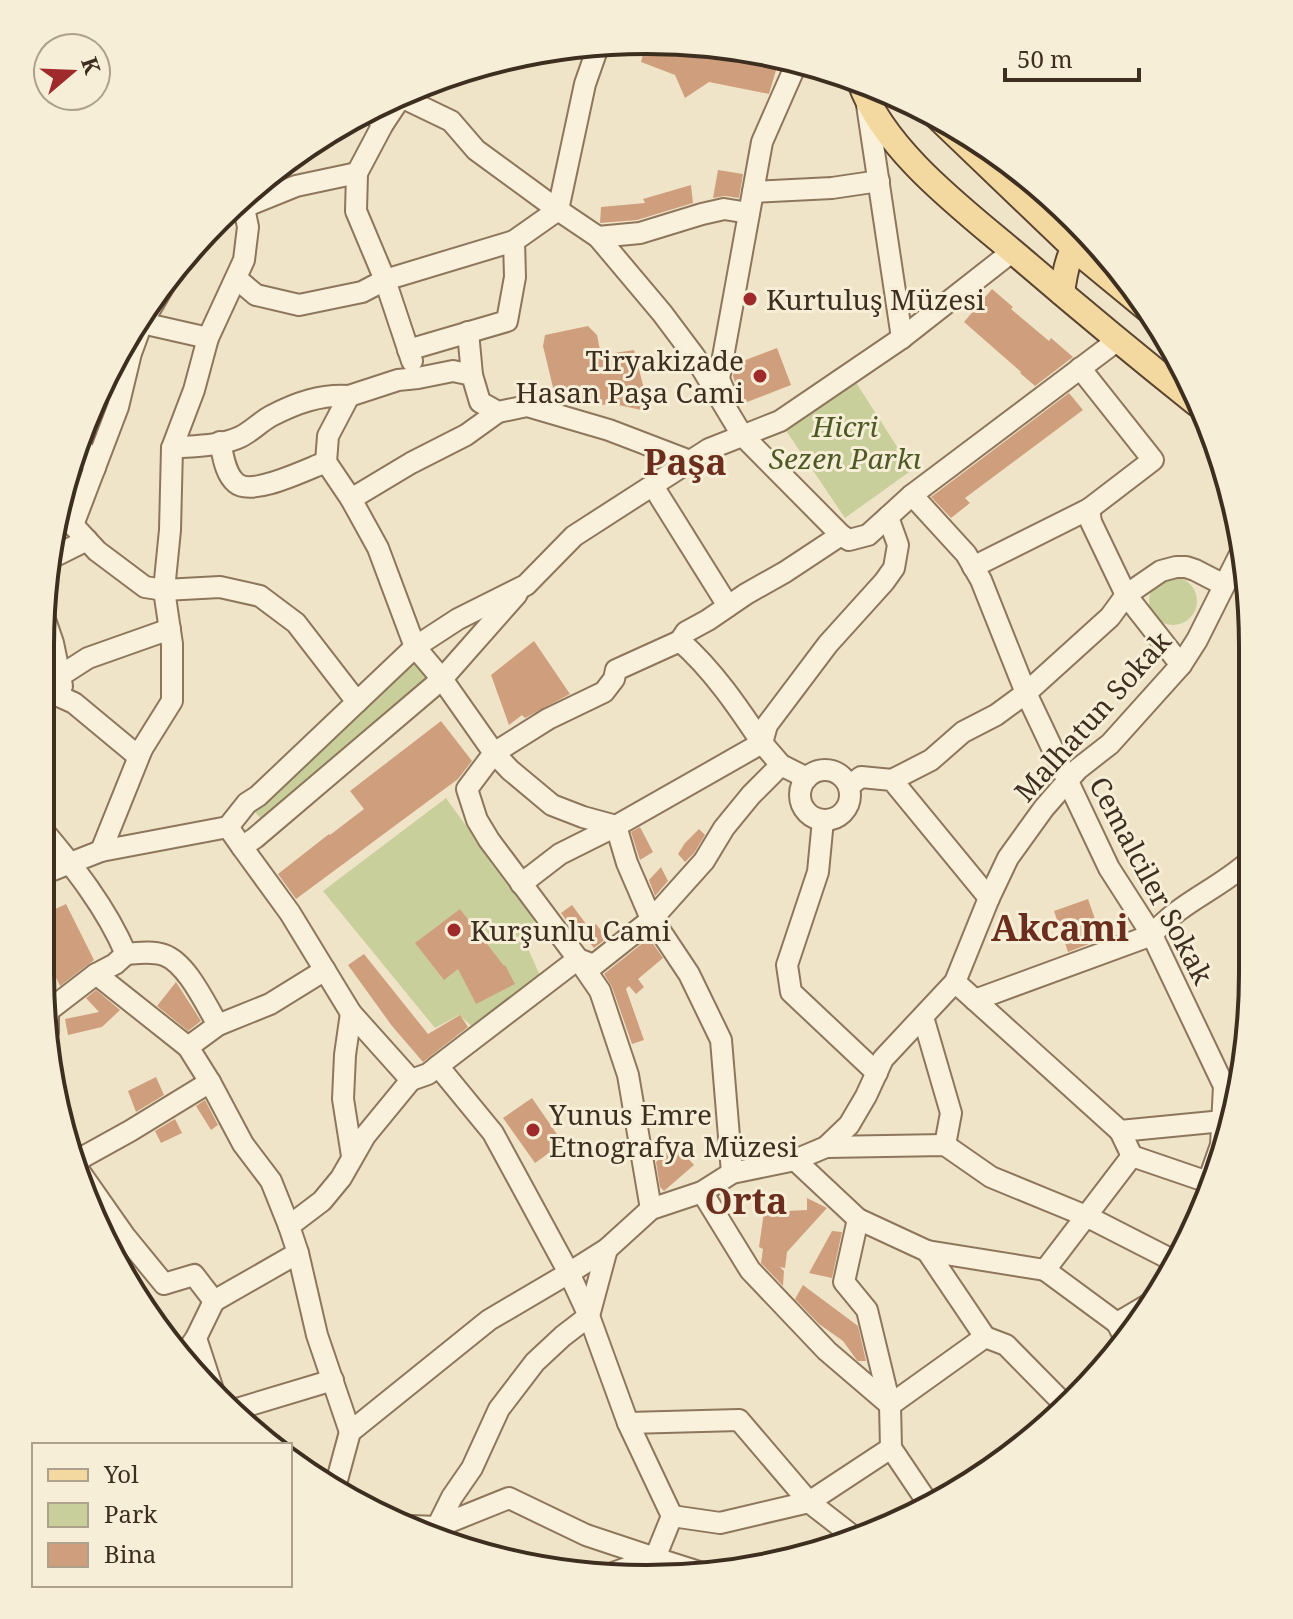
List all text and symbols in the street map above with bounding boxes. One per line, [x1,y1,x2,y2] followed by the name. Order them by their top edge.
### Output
[32,32,112,112] north arrow
[1005,32,1139,82] scale bar
[1017,42,1073,75] text: 50 m
[75,53,109,78] text: K
[766,280,985,318] place label: Kurtuluş Müzesi
[741,290,759,308] marker: Kurtuluş Müzesi
[516,341,744,411] place label: Tiryakizade Hasan Paşa Cami
[751,367,769,385] marker: Tiryakizade Hasan Paşa Cami
[769,407,922,477] park label: Hicri Sezen Parkı
[643,437,727,486] district label: Paşa
[1005,622,1179,809] street label: Malhatun Sokak
[1081,770,1223,991] street label: Cemalciler Sokak
[991,903,1129,952] district label: Akcami
[470,911,671,949] place label: Kurşunlu Cami
[445,921,463,939] marker: Kurşunlu Cami
[548,1095,798,1165] place label: Yunus Emre Etnografya Müzesi
[524,1121,542,1139] marker: Yunus Emre Etnografya Müzesi
[704,1176,788,1225] district label: Orta
[32,1443,292,1587] legend
[103,1457,139,1490] text: Yol
[104,1497,158,1530] text: Park
[104,1537,156,1570] text: Bina

